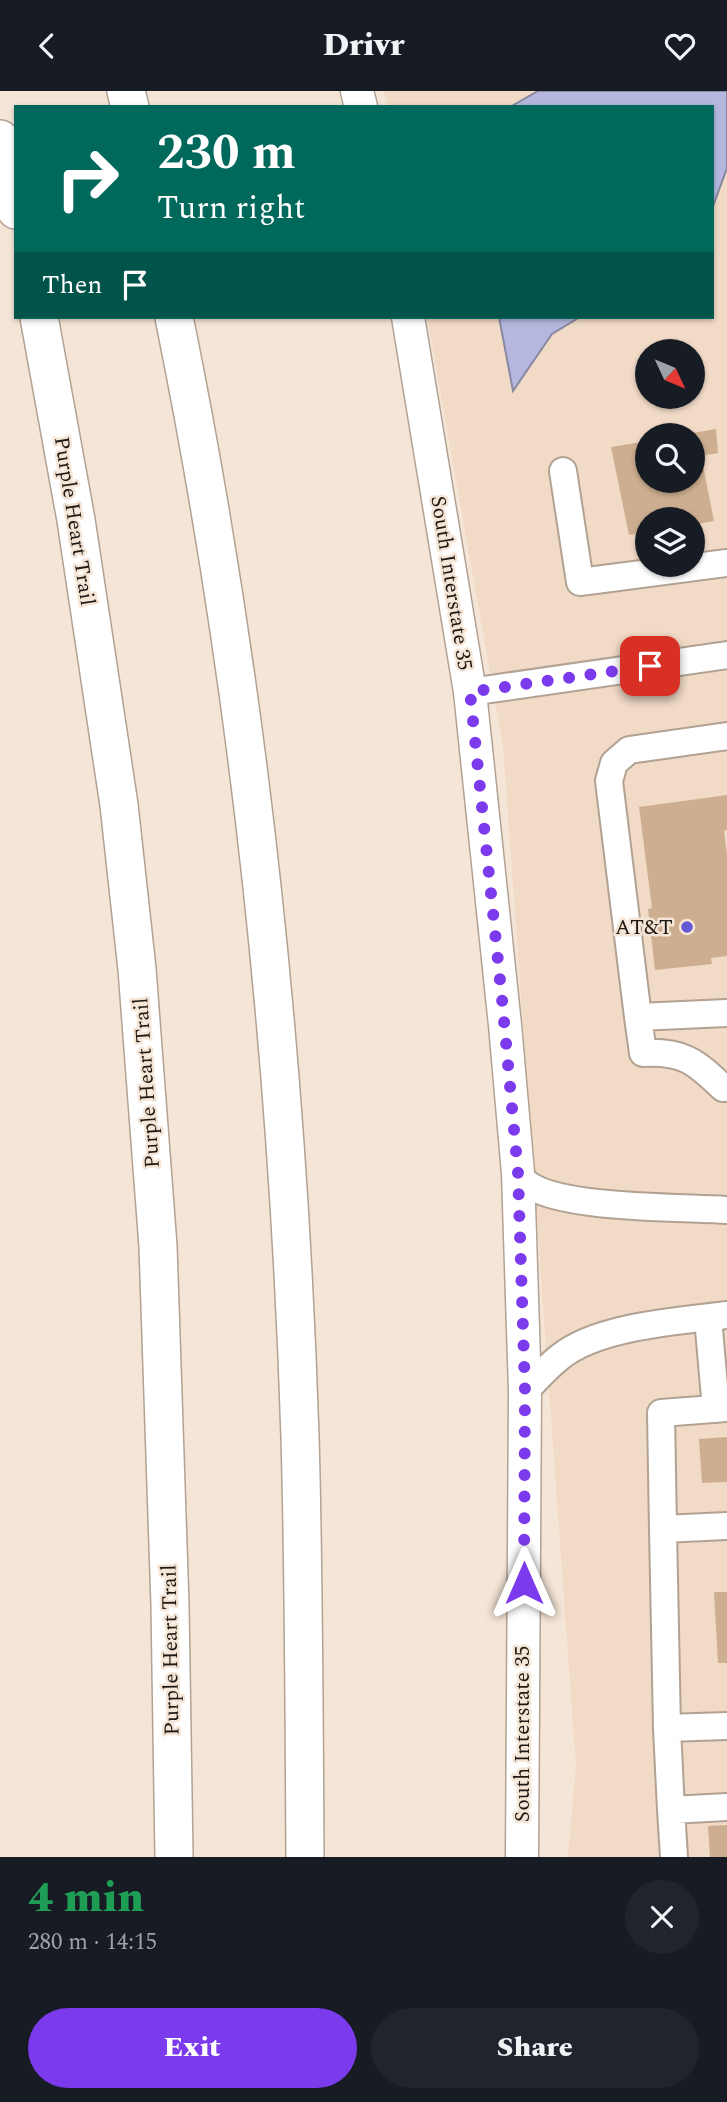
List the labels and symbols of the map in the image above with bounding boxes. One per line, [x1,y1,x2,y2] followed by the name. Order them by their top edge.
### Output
[635,339,705,409] north arrow
[45,434,103,608] street label: Purple Heart Trail
[421,494,481,673] street label: South Interstate 35
[620,636,680,696] pin
[615,912,673,944] place label: AT&T
[679,919,695,935] marker: AT&T
[125,997,169,1169] street label: Purple Heart Trail
[487,1546,561,1620] position arrow
[154,1564,188,1736] street label: Purple Heart Trail
[507,1646,539,1822] street label: South Interstate 35

